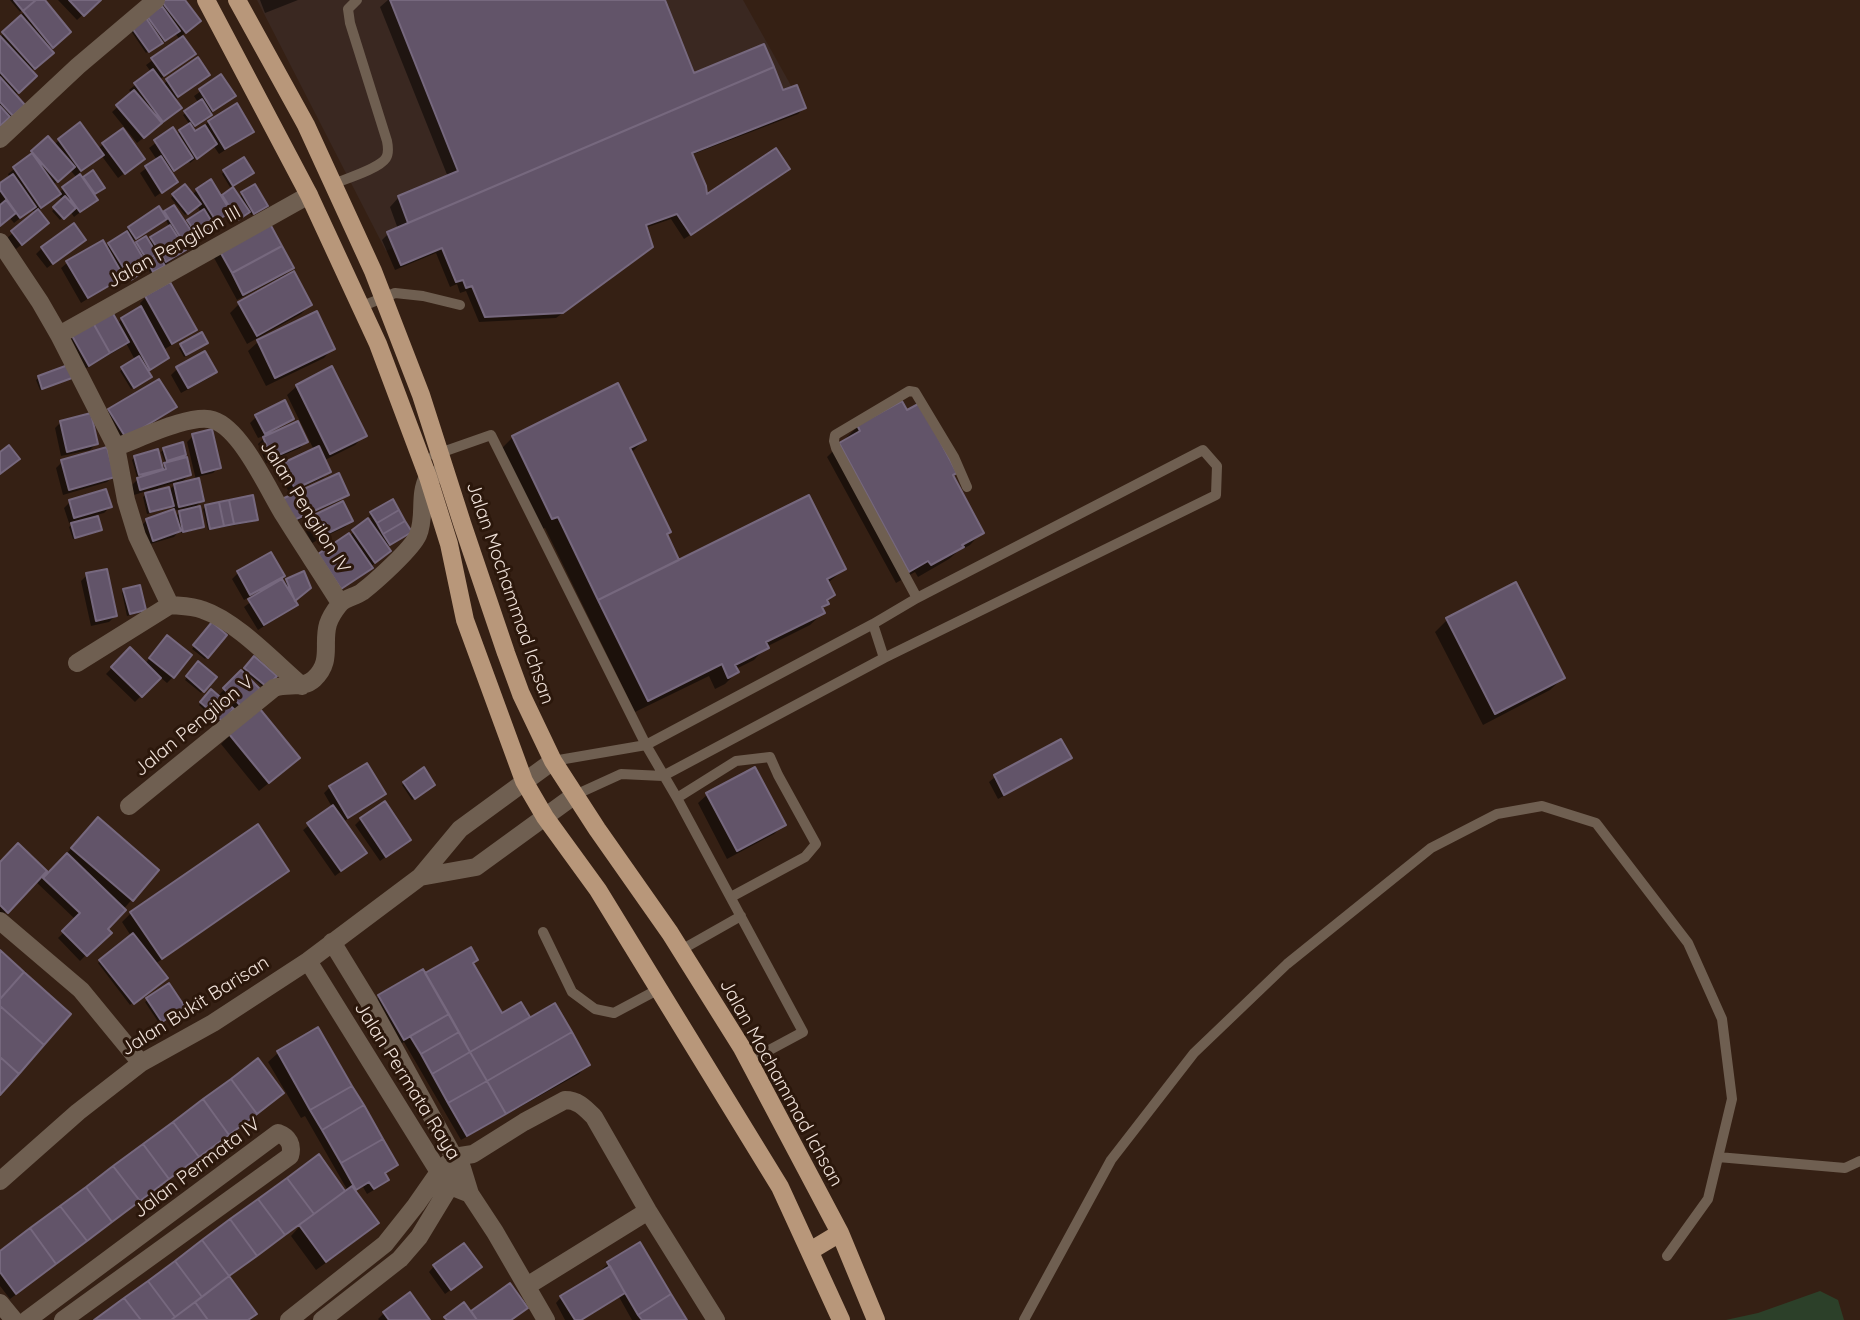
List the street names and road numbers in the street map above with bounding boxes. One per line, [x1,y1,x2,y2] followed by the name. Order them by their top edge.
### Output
[103,201,245,293] street label: Jalan Pengilon III
[255,436,355,578] street label: Jalan Pengilon IV
[461,479,559,707] street label: Jalan Mochammad Ichsan
[129,671,259,781] street label: Jalan Pengilon V
[117,951,273,1061] street label: Jalan Bukit Barisan
[714,975,848,1191] street label: Jalan Mochammad Ichsan
[349,998,465,1164] street label: Jalan Permata Raya
[129,1113,265,1223] street label: Jalan Permata IV

